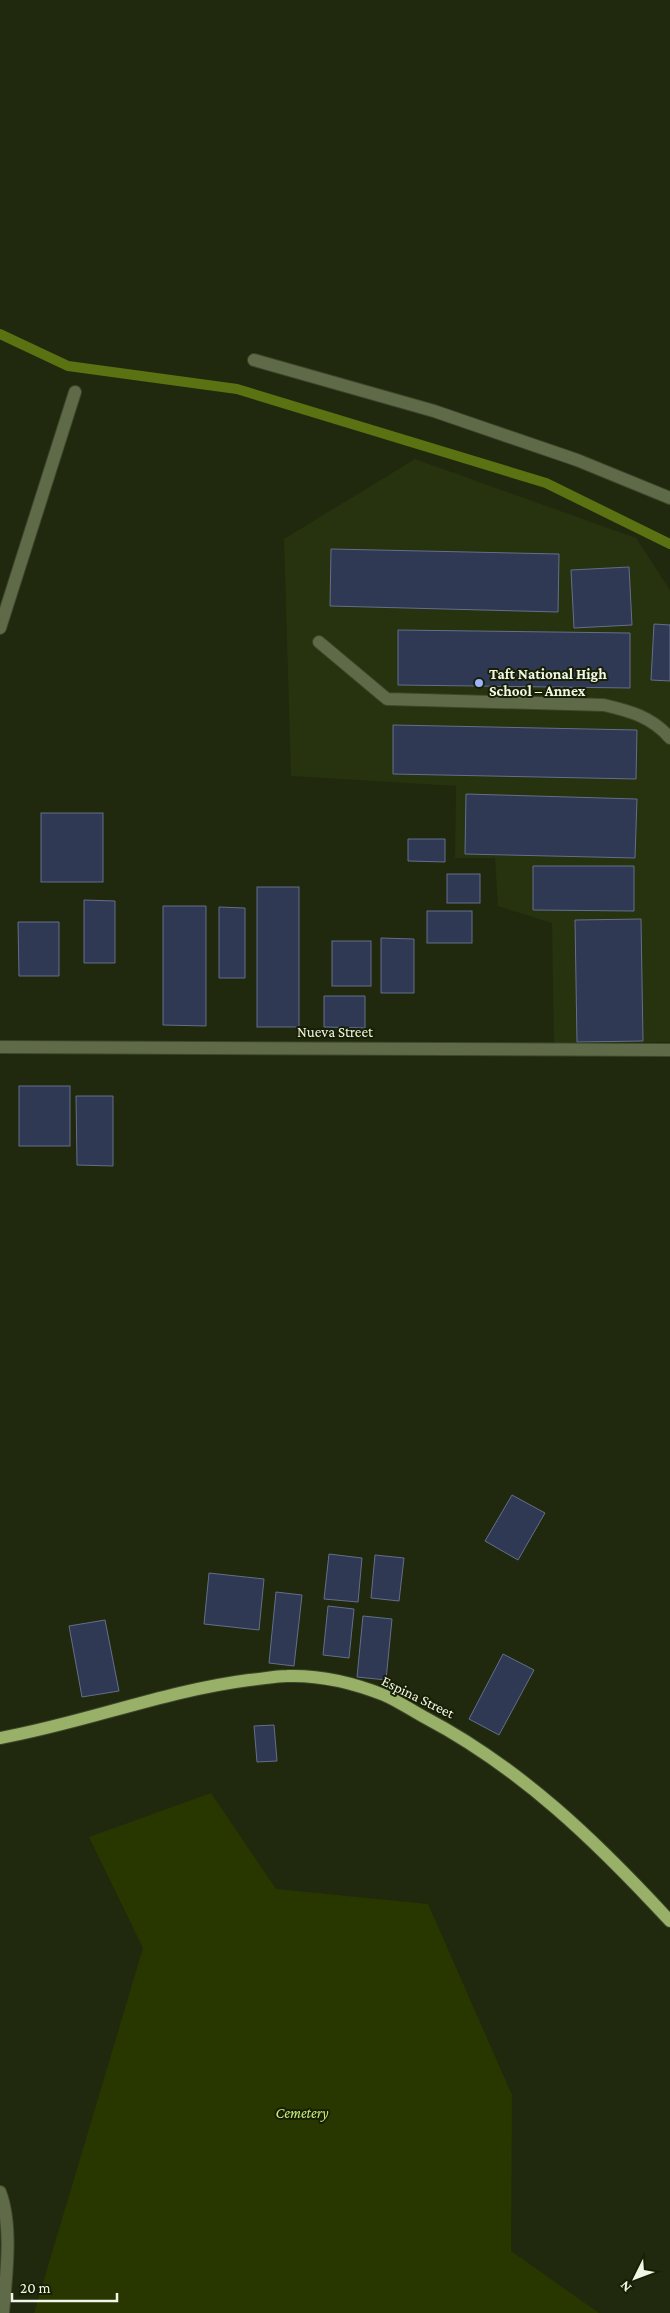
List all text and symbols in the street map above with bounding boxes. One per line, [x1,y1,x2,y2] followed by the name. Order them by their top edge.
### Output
[489,666,607,699] place label: Taft National High School – Annex
[473,677,485,689] marker: Taft National High School – Annex
[297,1024,374,1040] street label: Nueva Street
[379,1673,458,1723] street label: Espina Street
[275,2105,329,2122] park label: Cemetery
[610,2253,660,2303] north arrow
[12,2270,118,2302] scale bar
[616,2277,634,2296] text: N
[20,2280,51,2296] text: 20 m

